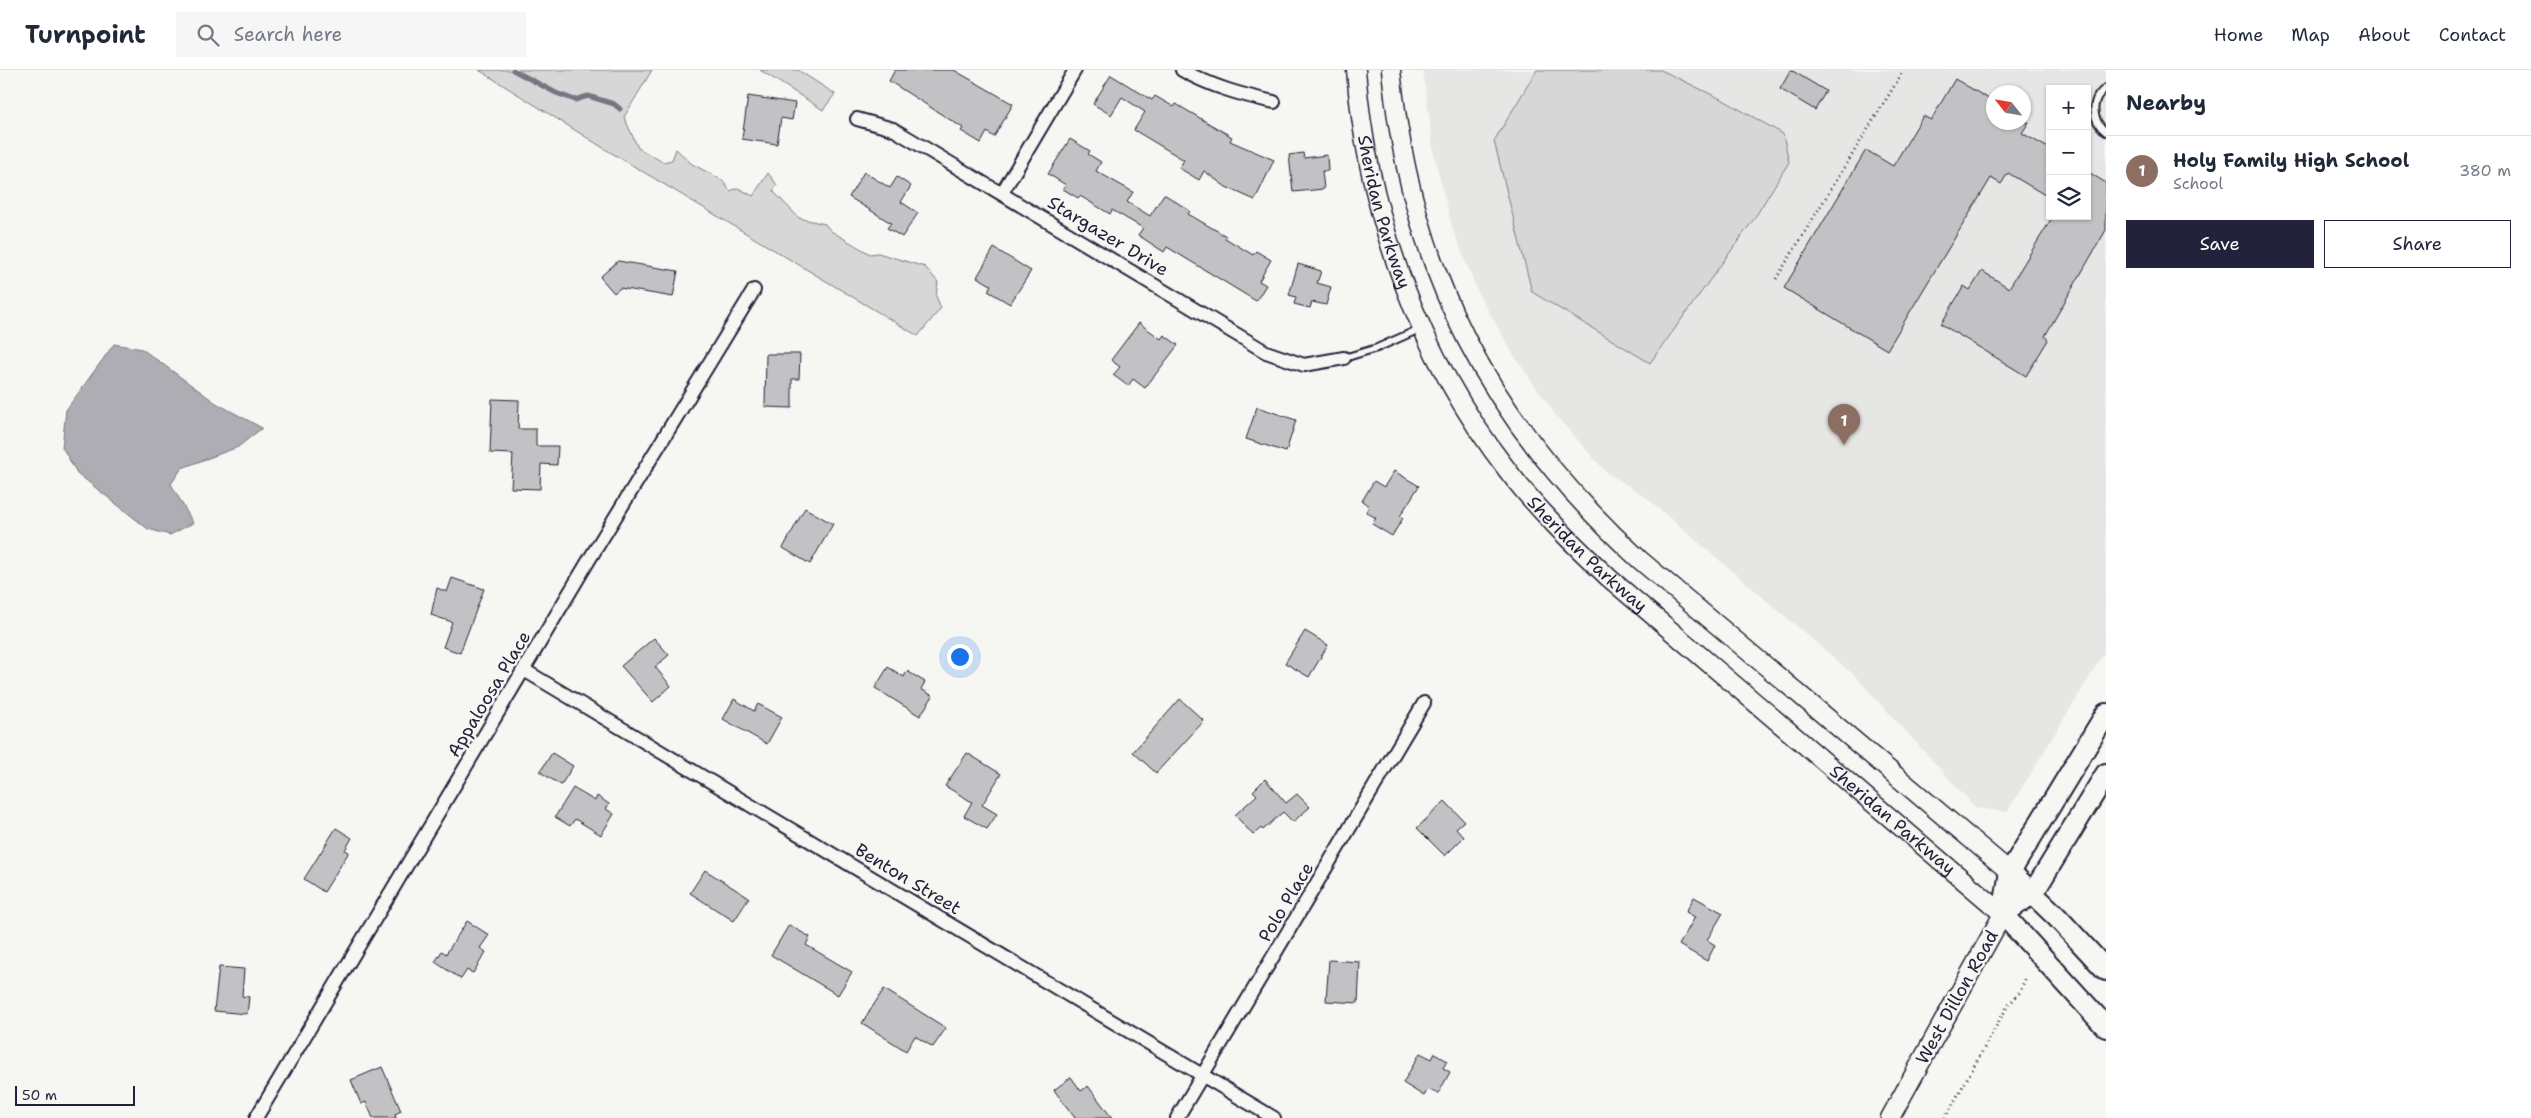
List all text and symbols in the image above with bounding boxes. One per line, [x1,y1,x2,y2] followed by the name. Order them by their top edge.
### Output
[176,12,526,57] search box
[25,19,146,51] text: Turnpoint
[194,21,222,49] icon: search
[234,22,342,47] text: Search here
[2214,23,2263,47] text: Home
[2291,23,2330,47] text: Map
[2358,23,2411,47] text: About
[2439,23,2506,47] text: Contact
[1986,85,2031,130] north arrow
[2046,85,2091,220] map controls
[2046,85,2091,130] button: +
[2126,89,2206,117] text: Nearby
[2046,130,2091,175] button: −
[1352,133,1416,292] street label: Sheridan Parkway
[2173,148,2409,173] text: Holy Family High School
[2138,160,2146,181] text: 1
[2459,160,2511,181] text: 380 m
[2173,173,2223,194] text: School
[2046,175,2091,220] button: layers
[1043,190,1173,282] street label: Stargazer Drive
[2126,220,2314,268] button: Save
[2324,220,2511,268] button: Share
[1828,404,1860,445] pin: 1
[1522,491,1653,618] street label: Sheridan Parkway
[442,626,536,762] street label: Appaloosa Place
[947,644,973,670] your location
[1825,759,1961,880] street label: Sheridan Parkway
[851,838,966,920] street label: Benton Street
[1253,858,1319,946] street label: Polo Place
[1910,926,2004,1068] street label: West Dillon Road
[15,1083,135,1106] scale bar
[22,1086,57,1104] text: 50 m

